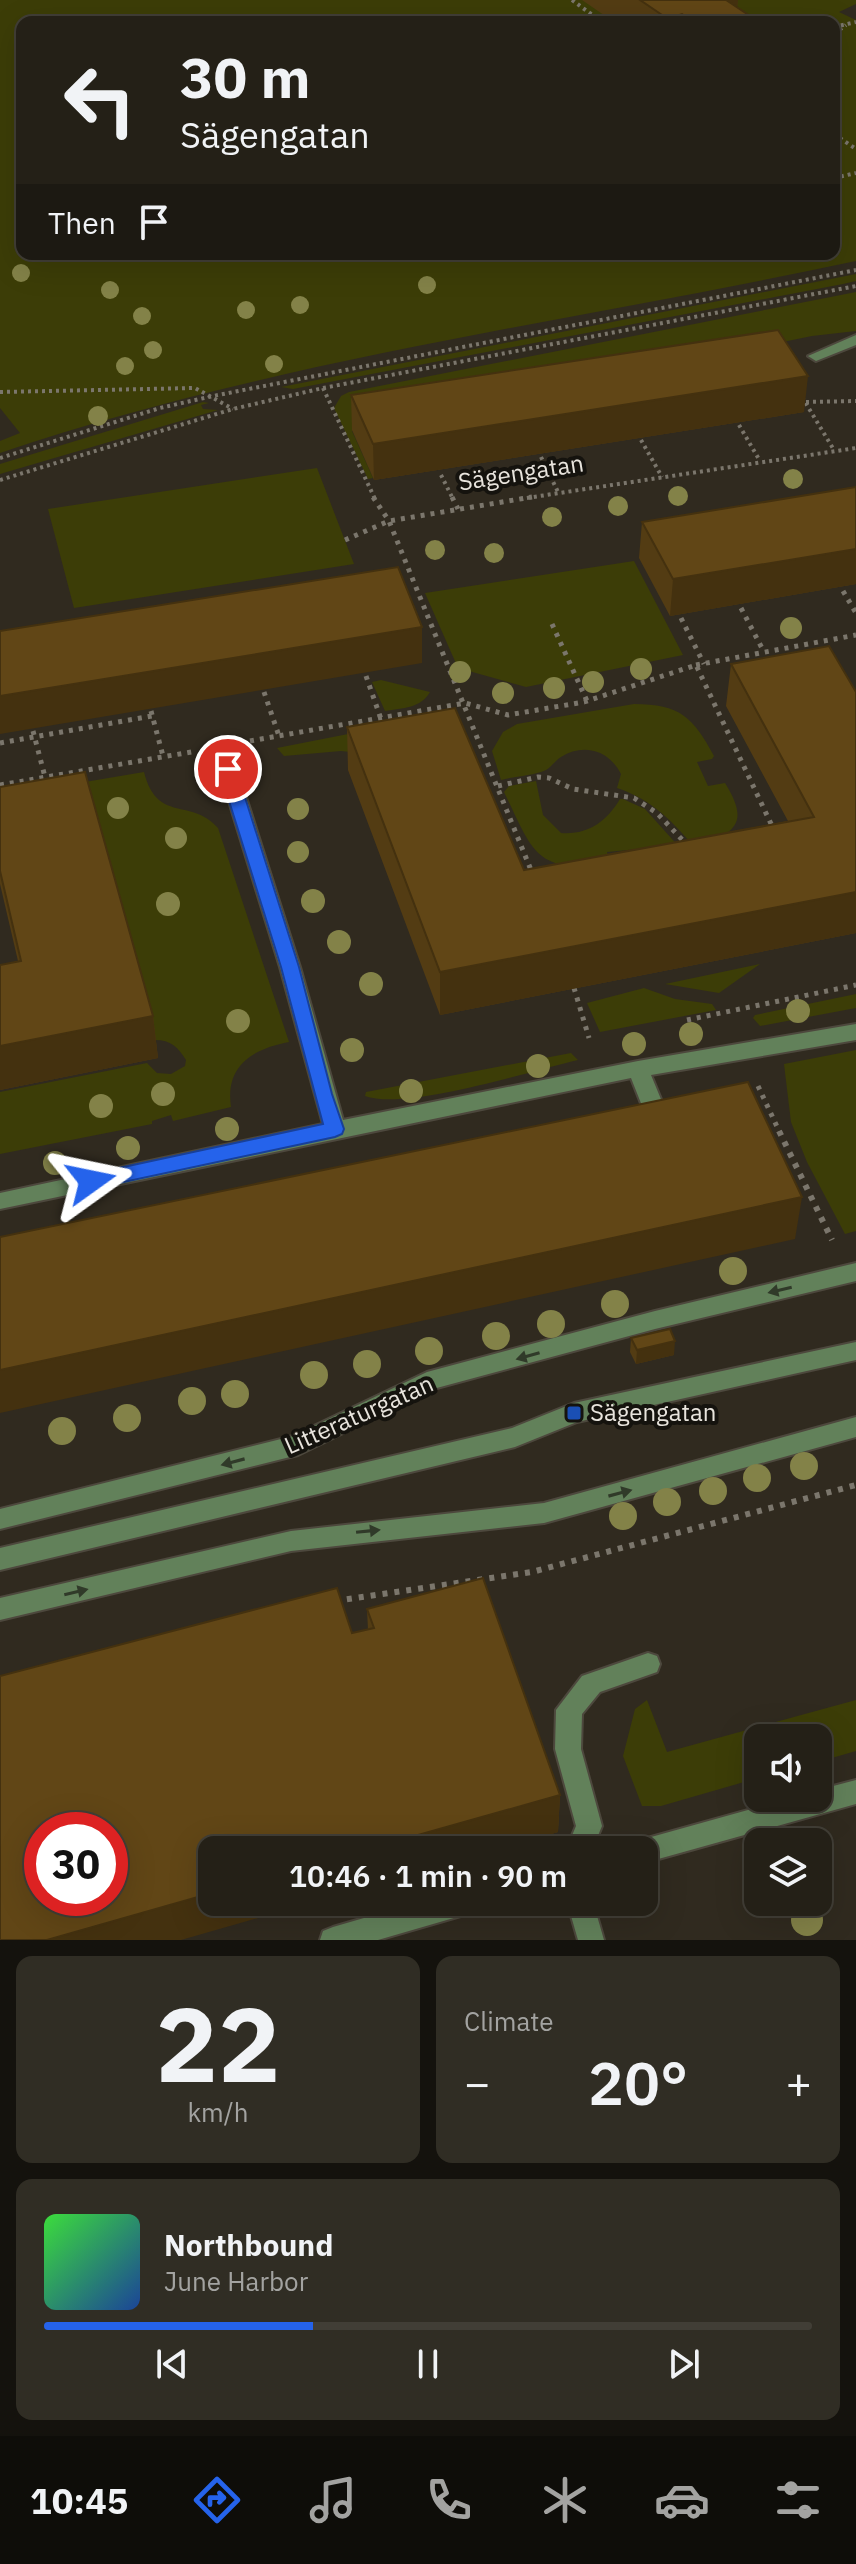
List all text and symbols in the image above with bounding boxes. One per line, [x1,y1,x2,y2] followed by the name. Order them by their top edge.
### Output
[180,41,310,113] text: 30 m
[48,48,152,152] icon: left
[180,111,370,158] text: Sägengatan
[132,200,176,244] icon: arrive
[48,203,116,242] text: Then
[456,446,586,498] street label: Sägengatan
[194,735,262,803] pin
[206,747,250,791] icon: arrive
[49,1139,133,1223] position arrow
[768,1285,793,1297] one-way arrow
[516,1350,541,1362] one-way arrow
[279,1367,438,1461] street label: Litteraturgatan
[590,1396,716,1428] place label: Sägengatan
[565,1404,583,1422] marker: Sägengatan
[220,1457,245,1469] one-way arrow
[607,1486,632,1498] one-way arrow
[356,1524,381,1537] one-way arrow
[64,1585,89,1597] one-way arrow
[744,1724,832,1916] map controls
[744,1724,832,1812] button: sound
[24,1812,128,1916] speed limit sign: 30
[744,1828,832,1916] button: layers
[289,1856,567,1895] text: 10:46 · 1 min · 90 m
[156,1975,280,2111] text: 22
[464,2004,554,2038] text: Climate
[588,2043,688,2122] text: 20°
[464,2054,490,2111] text: −
[786,2054,812,2111] text: +
[187,2095,249,2129] text: km/h
[164,2225,333,2264] text: Northbound
[164,2264,308,2298] text: June Harbor
[150,2342,194,2386] icon: previous
[406,2342,450,2386] icon: pause
[662,2342,706,2386] icon: next
[189,2472,245,2528] icon: directions
[305,2472,361,2528] icon: music
[421,2472,477,2528] icon: phone
[537,2472,593,2528] icon: climate
[654,2472,710,2528] icon: car
[770,2472,826,2528] icon: filters
[30,2477,128,2524] text: 10:45

